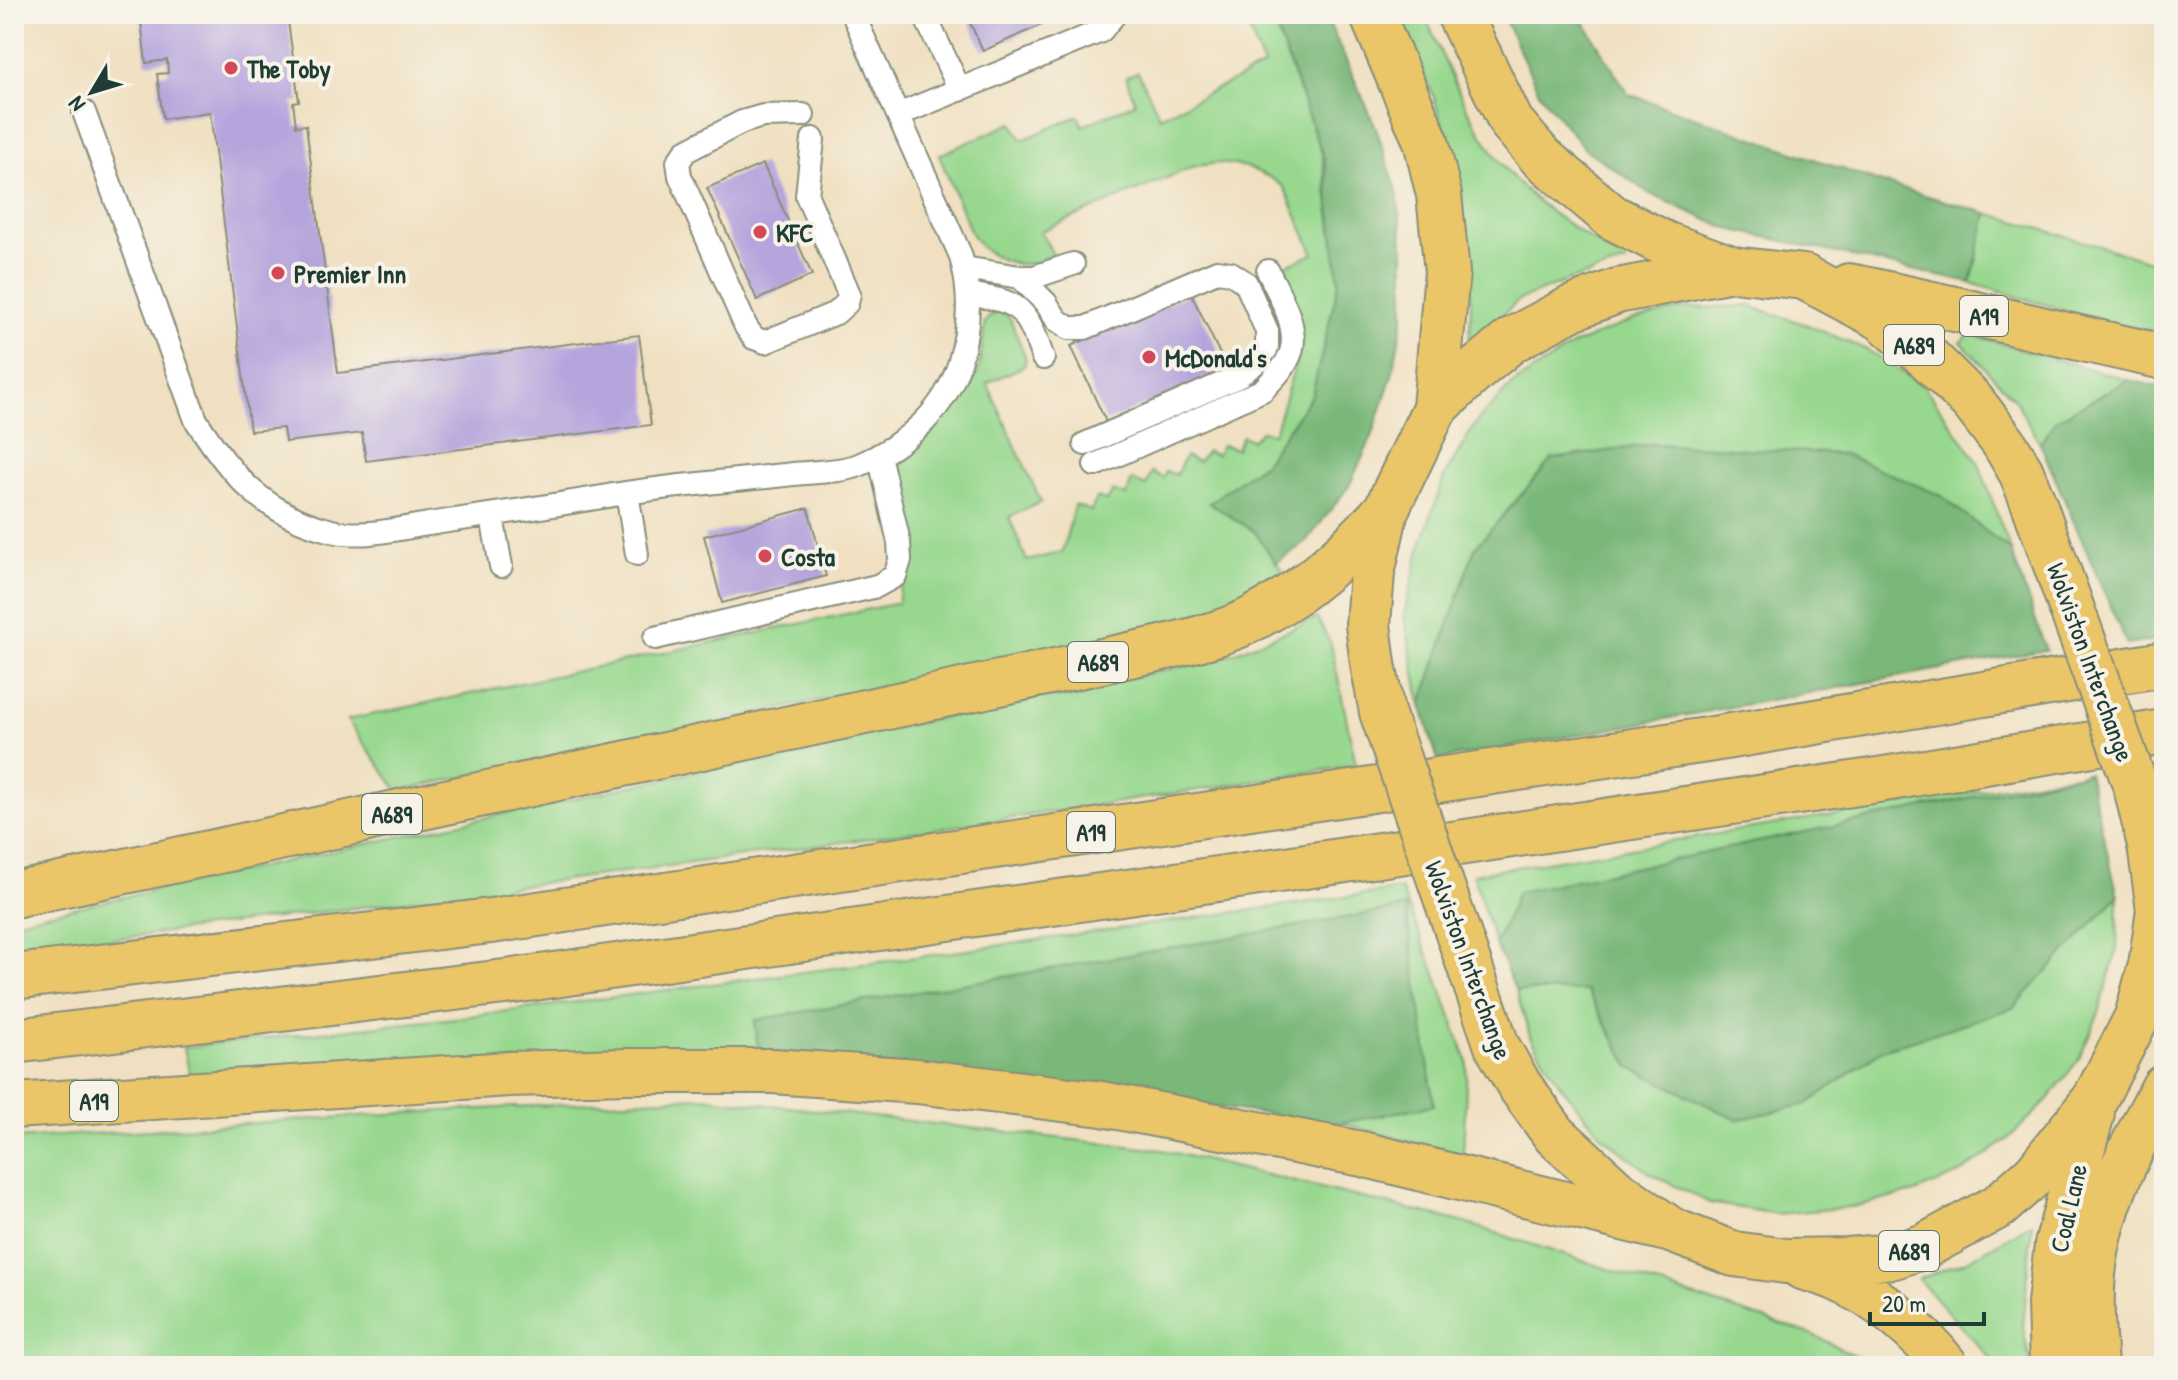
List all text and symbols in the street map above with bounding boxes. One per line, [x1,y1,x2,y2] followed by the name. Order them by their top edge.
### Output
[246,51,331,87] place label: The Toby
[52,52,132,132] north arrow
[222,59,240,77] marker: The Toby
[61,90,92,118] text: N
[776,215,814,250] place label: KFC
[751,223,769,241] marker: KFC
[294,256,406,291] place label: Premier Inn
[269,264,287,282] marker: Premier Inn
[1960,296,2008,336] road number: A19
[1884,325,1944,365] road number: A689
[1165,340,1267,375] place label: McDonald's
[1140,348,1158,366] marker: McDonald's
[781,539,836,574] place label: Costa
[756,547,774,565] marker: Costa
[2039,558,2143,766] street label: Wolviston Interchange
[1068,642,1128,682] road number: A689
[362,794,422,834] road number: A689
[1067,812,1115,852] road number: A19
[1417,856,1521,1064] street label: Wolviston Interchange
[70,1081,118,1121] road number: A19
[2041,1160,2095,1256] street label: Coal Lane
[1879,1231,1939,1271] road number: A689
[1870,1276,1984,1326] scale bar
[1882,1287,1926,1319] text: 20 m

